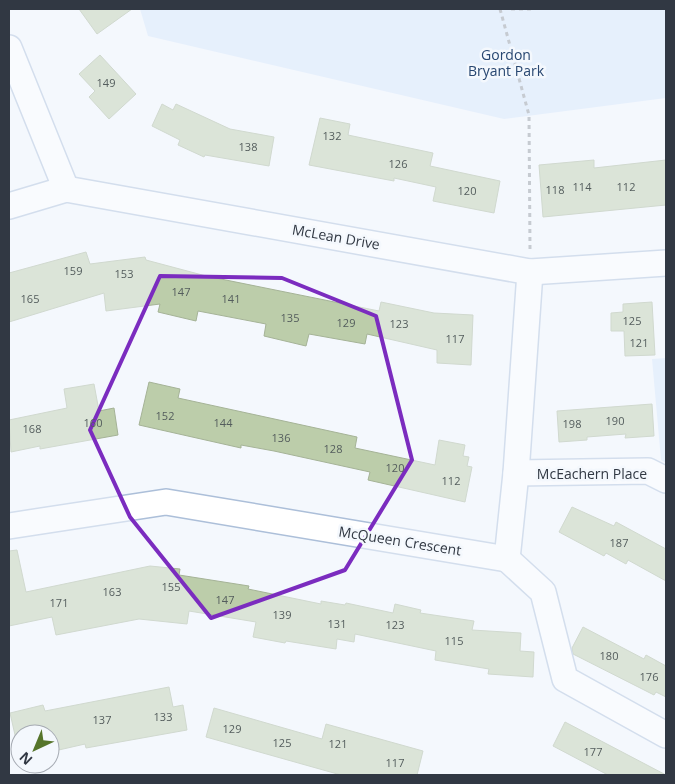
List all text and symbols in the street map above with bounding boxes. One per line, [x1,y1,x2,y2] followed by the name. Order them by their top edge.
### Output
[468,45,545,80] park label: Gordon Bryant Park
[97,75,115,90] house number: 149
[323,128,341,143] house number: 132
[239,139,257,154] house number: 138
[389,156,407,171] house number: 126
[573,179,592,194] house number: 114
[617,179,635,194] house number: 112
[546,182,564,197] house number: 118
[458,183,476,198] house number: 120
[291,219,382,254] street label: McLean Drive
[64,263,82,278] house number: 159
[115,266,133,281] house number: 153
[172,284,190,299] house number: 147
[21,291,39,306] house number: 165
[222,291,240,306] house number: 141
[281,310,299,325] house number: 135
[623,313,641,328] house number: 125
[337,315,355,330] house number: 129
[390,316,408,331] house number: 123
[446,331,464,346] house number: 117
[630,335,648,350] house number: 121
[156,408,174,423] house number: 152
[606,413,624,428] house number: 190
[84,415,102,430] house number: 160
[214,415,233,430] house number: 144
[563,416,581,431] house number: 198
[23,421,41,436] house number: 168
[272,430,290,445] house number: 136
[324,441,342,456] house number: 128
[386,460,404,475] house number: 120
[537,464,647,483] street label: McEachern Place
[442,473,460,488] house number: 112
[337,521,463,560] street label: McQueen Crescent
[610,535,628,550] house number: 187
[162,579,180,594] house number: 155
[103,584,121,599] house number: 163
[216,592,234,607] house number: 147
[50,595,68,610] house number: 171
[273,607,291,622] house number: 139
[328,616,346,631] house number: 131
[386,617,404,632] house number: 123
[445,633,463,648] house number: 115
[600,648,618,663] house number: 180
[640,669,658,684] house number: 176
[154,709,172,724] house number: 133
[93,712,111,727] house number: 137
[223,721,241,736] house number: 129
[10,724,60,774] north arrow
[273,735,291,750] house number: 125
[329,736,347,751] house number: 121
[584,744,602,759] house number: 177
[15,748,36,770] text: N
[386,755,404,770] house number: 117

